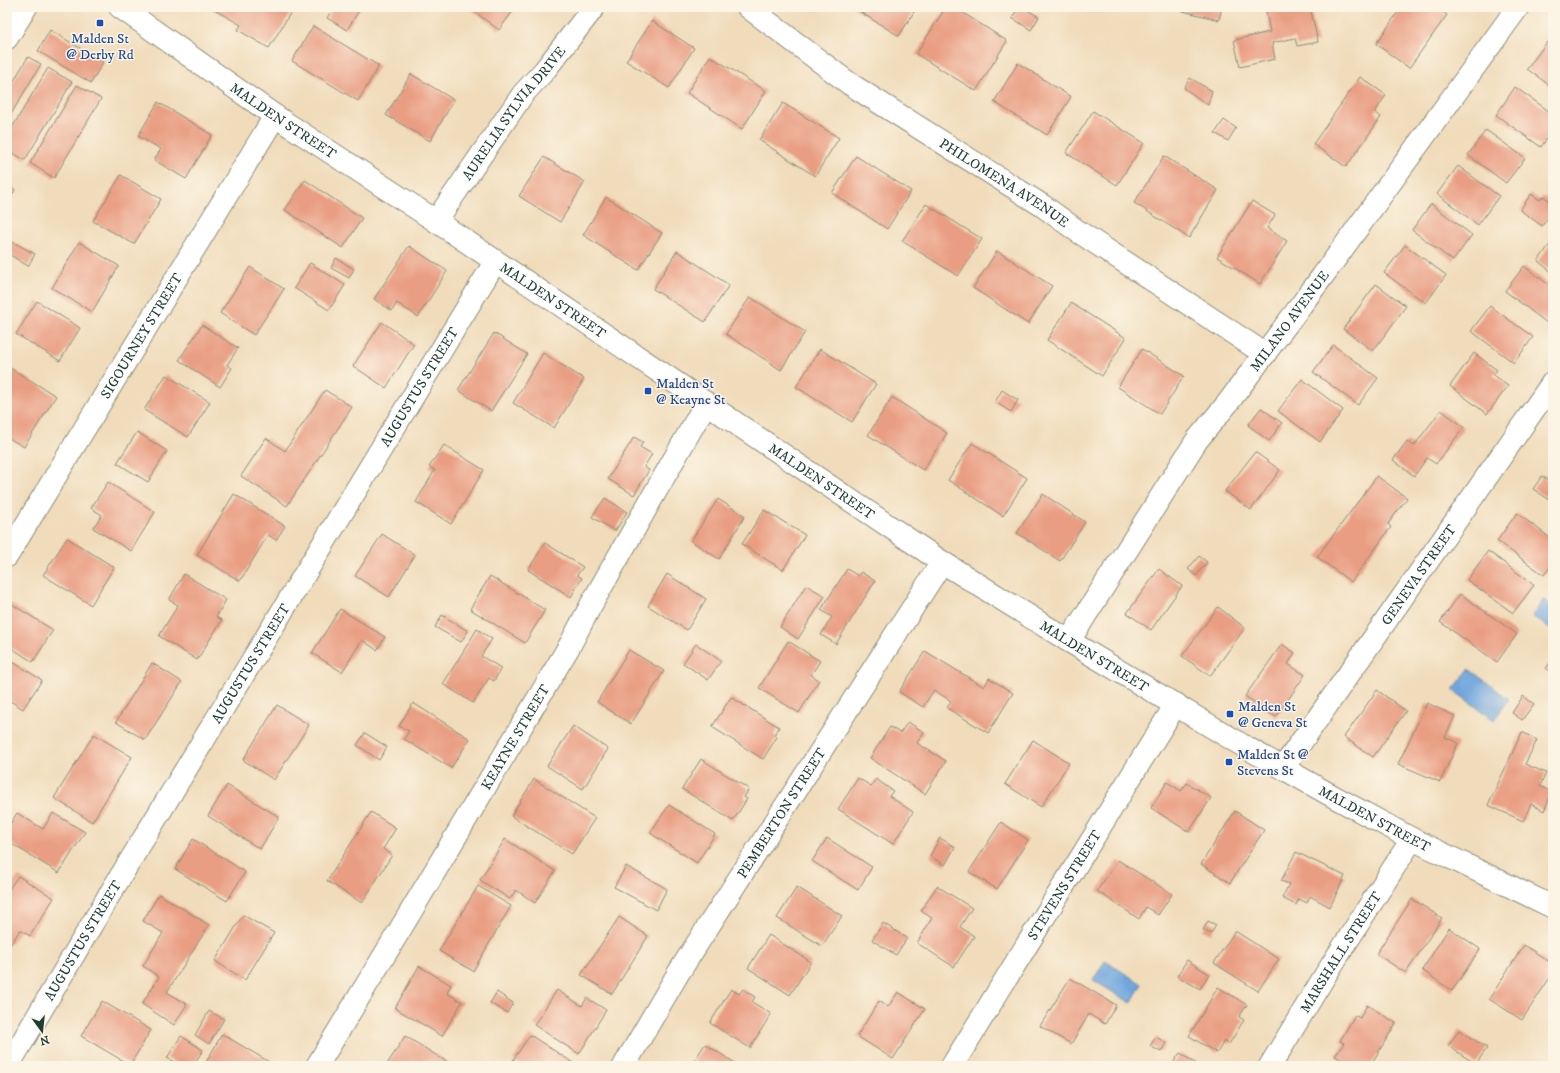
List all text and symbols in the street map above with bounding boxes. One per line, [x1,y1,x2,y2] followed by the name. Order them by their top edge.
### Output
[95,18,105,28] marker: Malden St @ Derby Rd
[66,30,134,64] place label: Malden St @ Derby Rd
[459,43,570,184] street label: AURELIA SYLVIA DRIVE
[226,79,340,164] street label: MALDEN STREET
[936,135,1072,232] street label: PHILOMENA AVENUE
[496,259,609,343] street label: MALDEN STREET
[1246,267,1334,376] street label: MILANO AVENUE
[97,270,187,402] street label: SIGOURNEY STREET
[377,324,463,450] street label: AUGUSTUS STREET
[656,375,726,409] place label: Malden St @ Keayne St
[643,386,653,396] marker: Malden St @ Keayne St
[765,440,878,524] street label: MALDEN STREET
[1378,521,1461,629] street label: GENEVA STREET
[208,600,295,727] street label: AUGUSTUS STREET
[1036,617,1152,697] street label: MALDEN STREET
[478,681,554,793] street label: KEAYNE STREET
[1238,698,1308,732] place label: Malden St @ Geneva St
[1225,709,1235,719] marker: Malden St @ Geneva St
[733,744,831,882] street label: PEMBERTON STREET
[1237,746,1309,780] place label: Malden St @ Stevens St
[1224,757,1234,767] marker: Malden St @ Stevens St
[1315,782,1433,857] street label: MALDEN STREET
[1024,827,1106,944] street label: STEVENS STREET
[41,877,126,1004] street label: AUGUSTUS STREET
[1296,888,1386,1017] street label: MARSHALL STREET
[22,1011,62,1051] north arrow
[38,1032,51,1048] text: N

